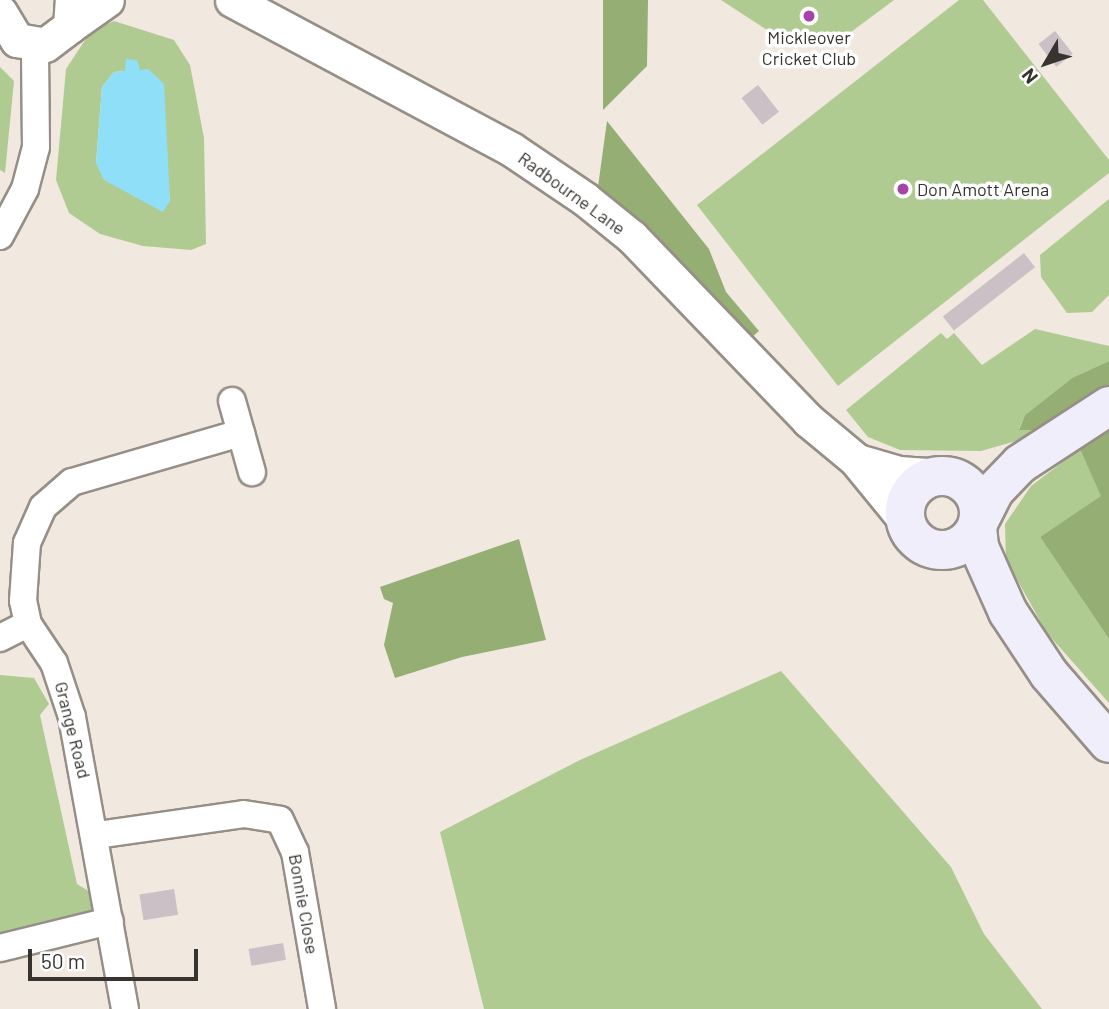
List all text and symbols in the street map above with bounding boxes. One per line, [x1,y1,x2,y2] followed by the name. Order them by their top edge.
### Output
[801,8,817,24] marker: Mickleover Cricket Club
[762,27,856,70] place label: Mickleover Cricket Club
[1011,28,1081,98] north arrow
[1016,64,1042,89] text: N
[514,147,630,239] street label: Radbourne Lane
[917,178,1049,200] place label: Don Amott Arena
[895,181,911,197] marker: Don Amott Arena
[51,679,95,781] street label: Grange Road
[285,852,323,956] street label: Bonnie Close
[32,936,201,980] scale bar
[41,948,85,973] text: 50 m

